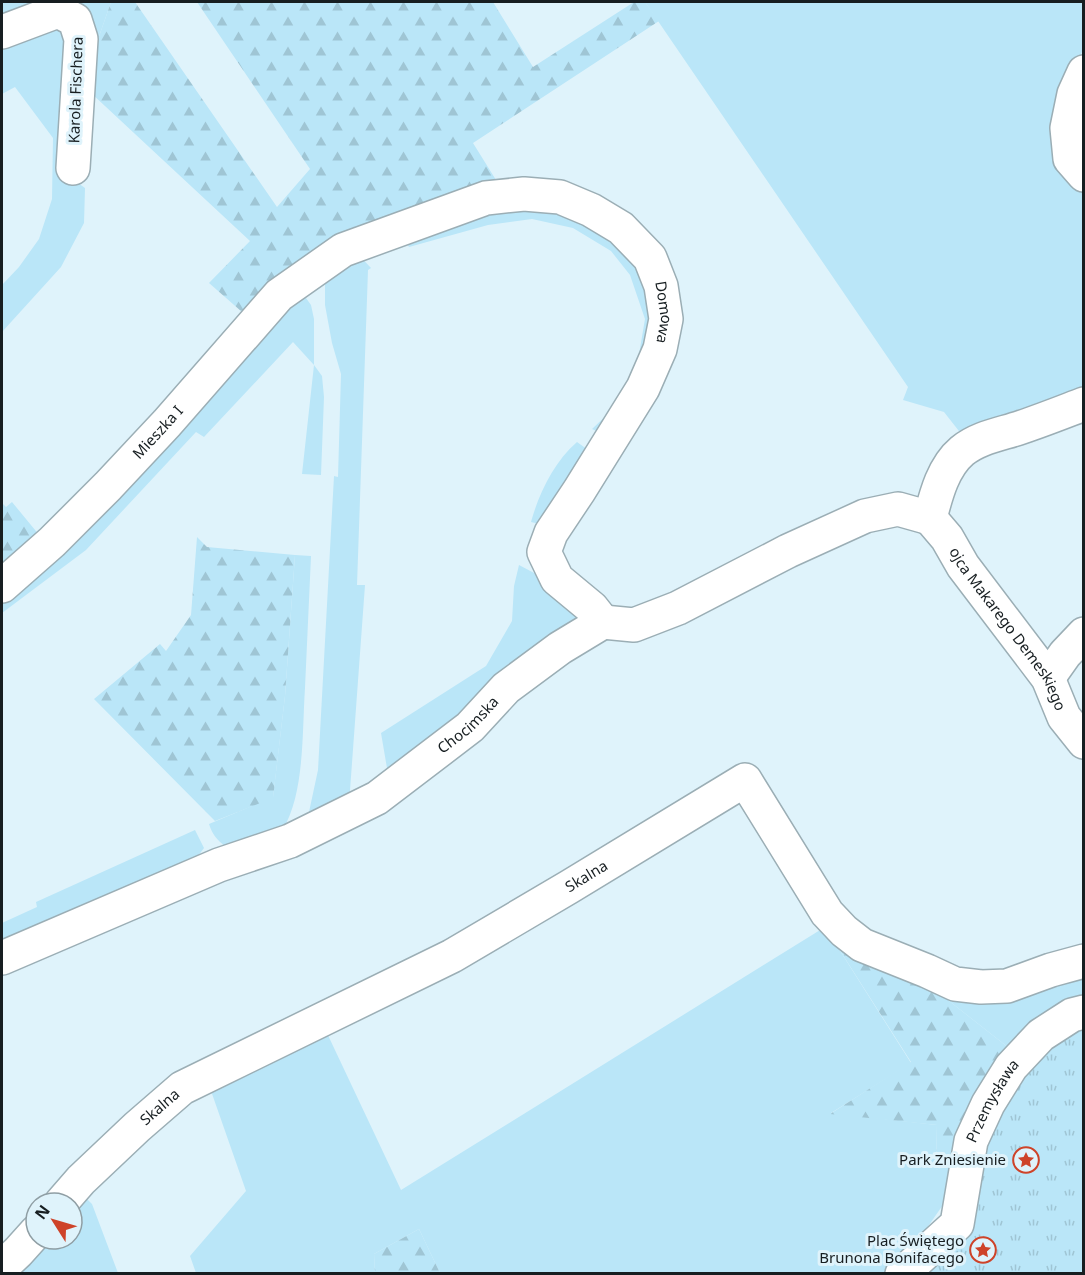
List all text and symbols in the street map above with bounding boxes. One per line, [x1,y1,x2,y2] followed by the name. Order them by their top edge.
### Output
[63,36,87,144] street label: Karola Fischera
[651,280,678,345] street label: Domowa
[128,401,187,463] street label: Mieszka I
[945,543,1071,713] street label: ojca Makarego Demeskiego
[433,691,503,757] street label: Chocimska
[561,855,611,896] street label: Skalna
[961,1054,1023,1145] street label: Przemysława
[135,1084,183,1129] street label: Skalna
[1011,1145,1041,1175] place icon: Park Zniesienie
[899,1149,1006,1169] place label: Park Zniesienie
[24,1191,84,1251] north arrow
[29,1200,55,1224] text: N
[819,1230,964,1267] place label: Plac Świętego Brunona Bonifacego
[968,1235,998,1265] place icon: Plac Świętego Brunona Bonifacego

